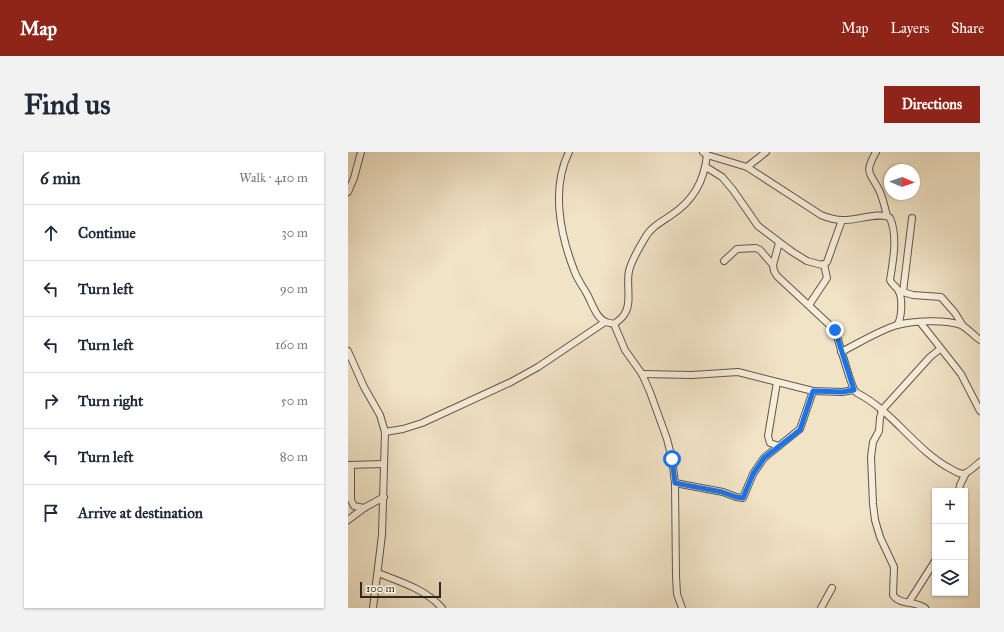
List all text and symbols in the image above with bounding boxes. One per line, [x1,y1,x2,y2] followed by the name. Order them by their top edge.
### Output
[20,17,57,40] text: Map
[841,20,869,37] text: Map
[891,20,929,37] text: Layers
[951,20,984,37] text: Share
[884,86,980,123] button: Directions
[24,87,110,122] text: Find us
[884,164,920,200] north arrow
[40,168,81,189] text: 6 min
[239,170,308,186] text: Walk · 410 m
[40,222,62,244] icon: ahead
[78,224,136,242] text: Continue
[282,225,308,241] text: 30 m
[40,278,62,300] icon: left
[78,280,134,298] text: Turn left
[280,281,308,297] text: 90 m
[826,321,844,339] route end
[40,334,62,356] icon: left
[78,336,134,354] text: Turn left
[275,337,308,353] text: 160 m
[40,390,62,412] icon: right
[78,392,143,410] text: Turn right
[281,393,308,409] text: 50 m
[40,446,62,468] icon: left
[78,448,134,466] text: Turn left
[280,449,308,465] text: 80 m
[663,450,681,468] route start
[932,488,968,596] map controls
[932,488,968,524] button: +
[40,502,62,524] icon: arrive
[78,504,203,522] text: Arrive at destination
[932,524,968,560] button: −
[932,560,968,596] button: layers
[360,580,441,599] scale bar
[366,582,395,595] text: 100 m

